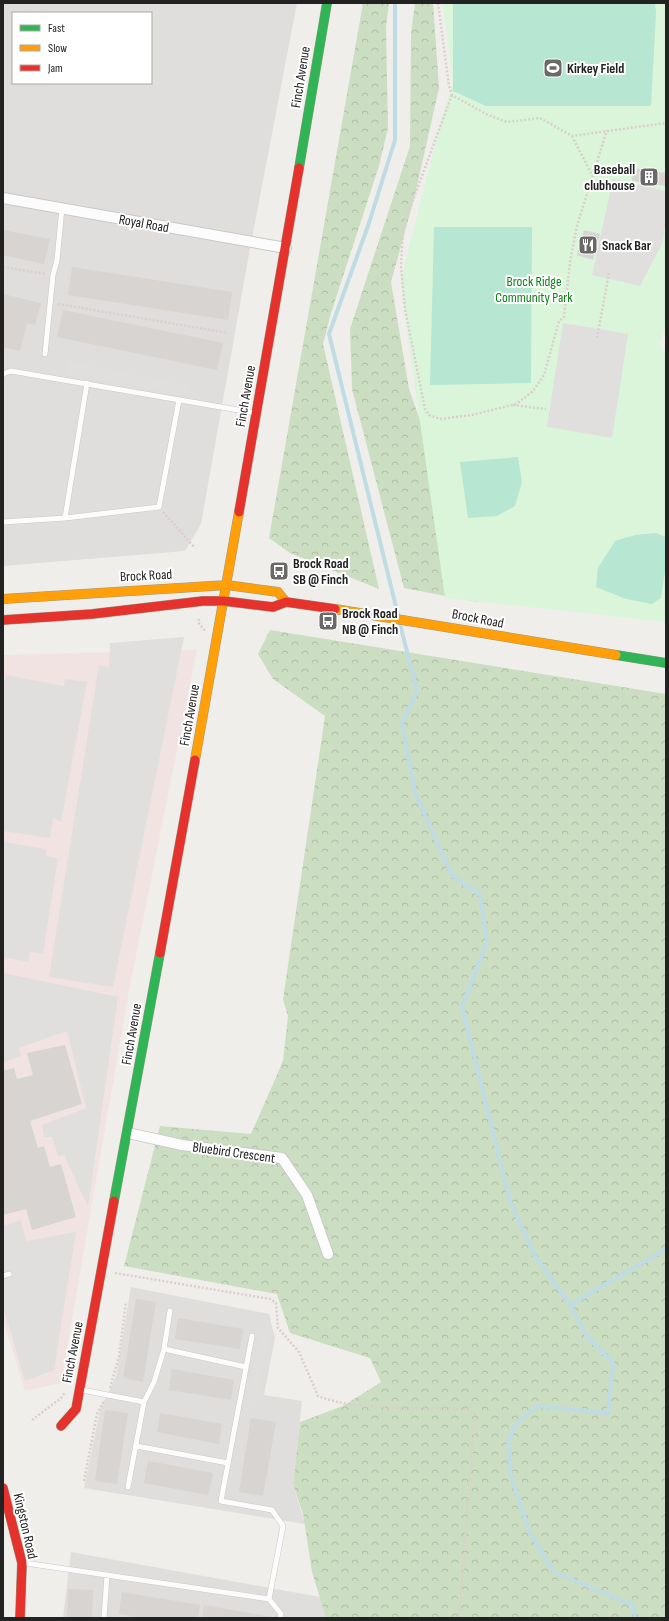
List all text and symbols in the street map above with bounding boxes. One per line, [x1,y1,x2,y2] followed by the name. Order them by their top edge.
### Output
[12,12,152,84] legend
[48,21,65,36] text: Fast
[48,41,67,56] text: Slow
[287,45,314,109] street label: Finch Avenue
[542,57,564,79] sports icon: Kirkey Field
[567,60,624,77] place label: Kirkey Field
[47,61,63,76] text: Jam
[584,161,635,194] place label: Baseball clubhouse
[638,166,660,188] building icon: Baseball clubhouse
[117,211,171,236] street label: Royal Road
[577,234,599,256] restaurant icon: Snack Bar
[602,237,652,254] place label: Snack Bar
[495,273,573,306] park label: Brock Ridge Community Park
[232,364,259,428] street label: Finch Avenue
[293,555,349,588] place label: Brock Road SB @ Finch
[268,560,290,582] bus stop icon: Brock Road SB @ Finch
[119,566,173,585] street label: Brock Road
[342,605,398,638] place label: Brock Road NB @ Finch
[451,605,505,632] street label: Brock Road
[317,610,339,632] bus stop icon: Brock Road NB @ Finch
[176,683,203,747] street label: Finch Avenue
[118,1002,145,1066] street label: Finch Avenue
[191,1138,276,1167] street label: Bluebird Crescent
[58,1320,87,1384] street label: Finch Avenue
[10,1492,41,1561] street label: Kingston Road

